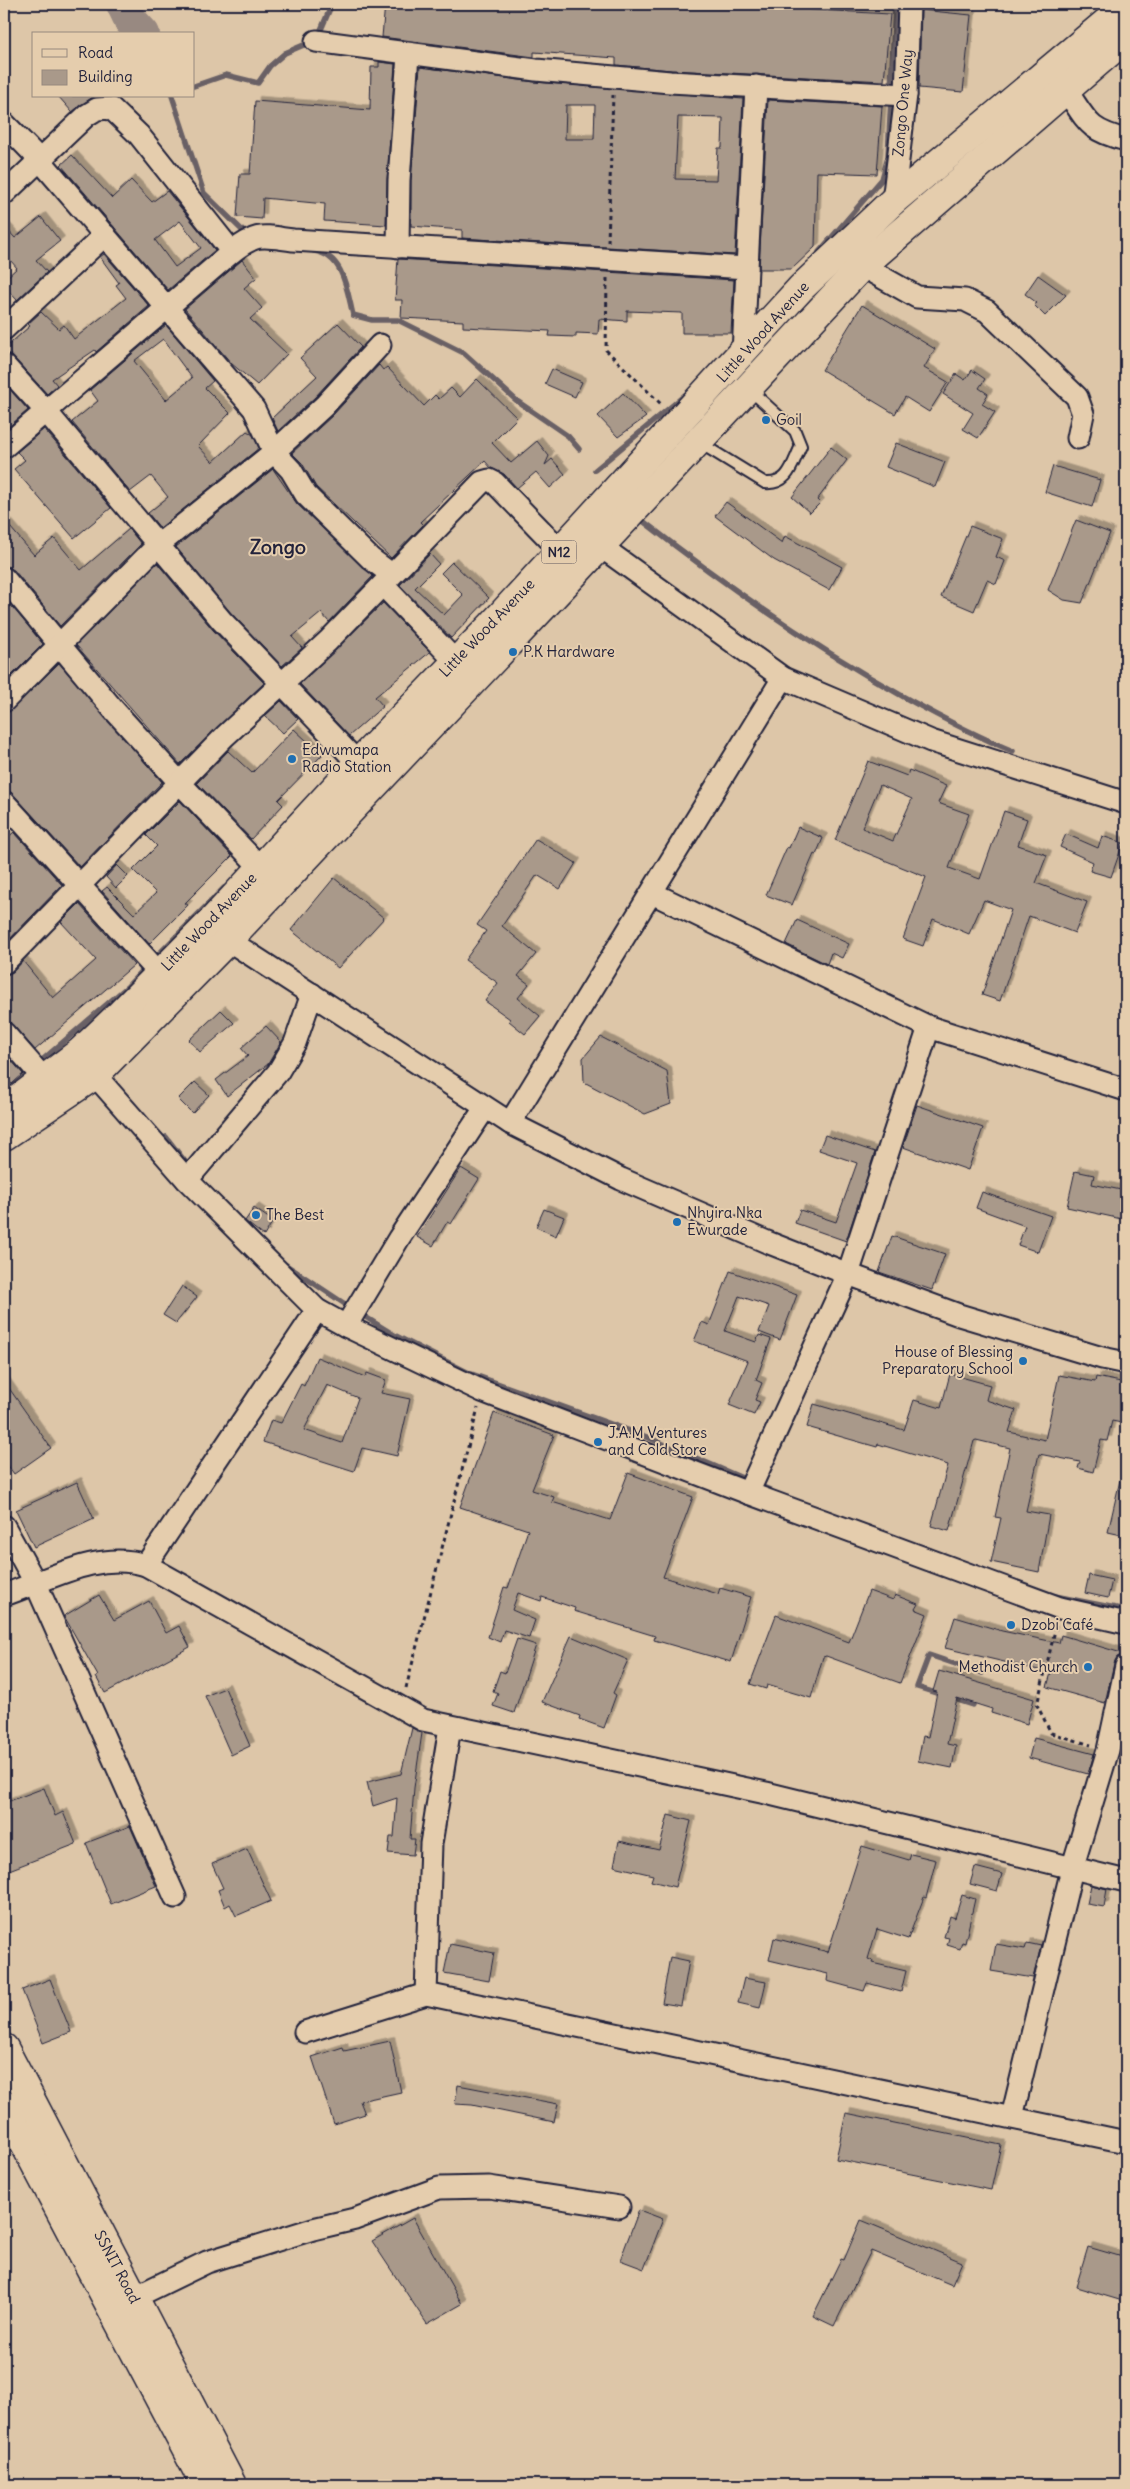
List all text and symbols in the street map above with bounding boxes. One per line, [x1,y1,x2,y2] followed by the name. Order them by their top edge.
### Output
[32,32,195,98] legend
[78,43,113,62] text: Road
[888,48,917,157] street label: Zongo One Way
[78,67,133,86] text: Building
[712,277,813,386] street label: Little Wood Avenue
[776,410,802,429] place label: Goil
[760,414,772,426] marker: Goil
[250,534,306,559] district label: Zongo
[542,540,576,564] road number: N12
[435,575,538,681] street label: Little Wood Avenue
[523,642,615,661] place label: P.K Hardware
[507,646,519,658] marker: P.K Hardware
[302,740,392,776] place label: Edwumapa Radio Station
[286,753,298,765] marker: Edwumapa Radio Station
[157,869,260,975] street label: Little Wood Avenue
[687,1203,763,1239] place label: Nhyira Nka Ewurade
[266,1205,324,1224] place label: The Best
[250,1209,262,1221] marker: The Best
[671,1216,683,1228] marker: Nhyira Nka Ewurade
[882,1342,1013,1378] place label: House of Blessing Preparatory School
[1017,1355,1029,1367] marker: House of Blessing Preparatory School
[608,1423,707,1459] place label: J.A.M Ventures and Cold Store
[592,1436,604,1448] marker: J.A.M Ventures and Cold Store
[1021,1615,1093,1634] place label: Dzobi Café
[1005,1619,1017,1631] marker: Dzobi Café
[959,1657,1078,1676] place label: Methodist Church
[1082,1661,1094,1673] marker: Methodist Church
[90,2227,145,2307] street label: SSNIT Road

